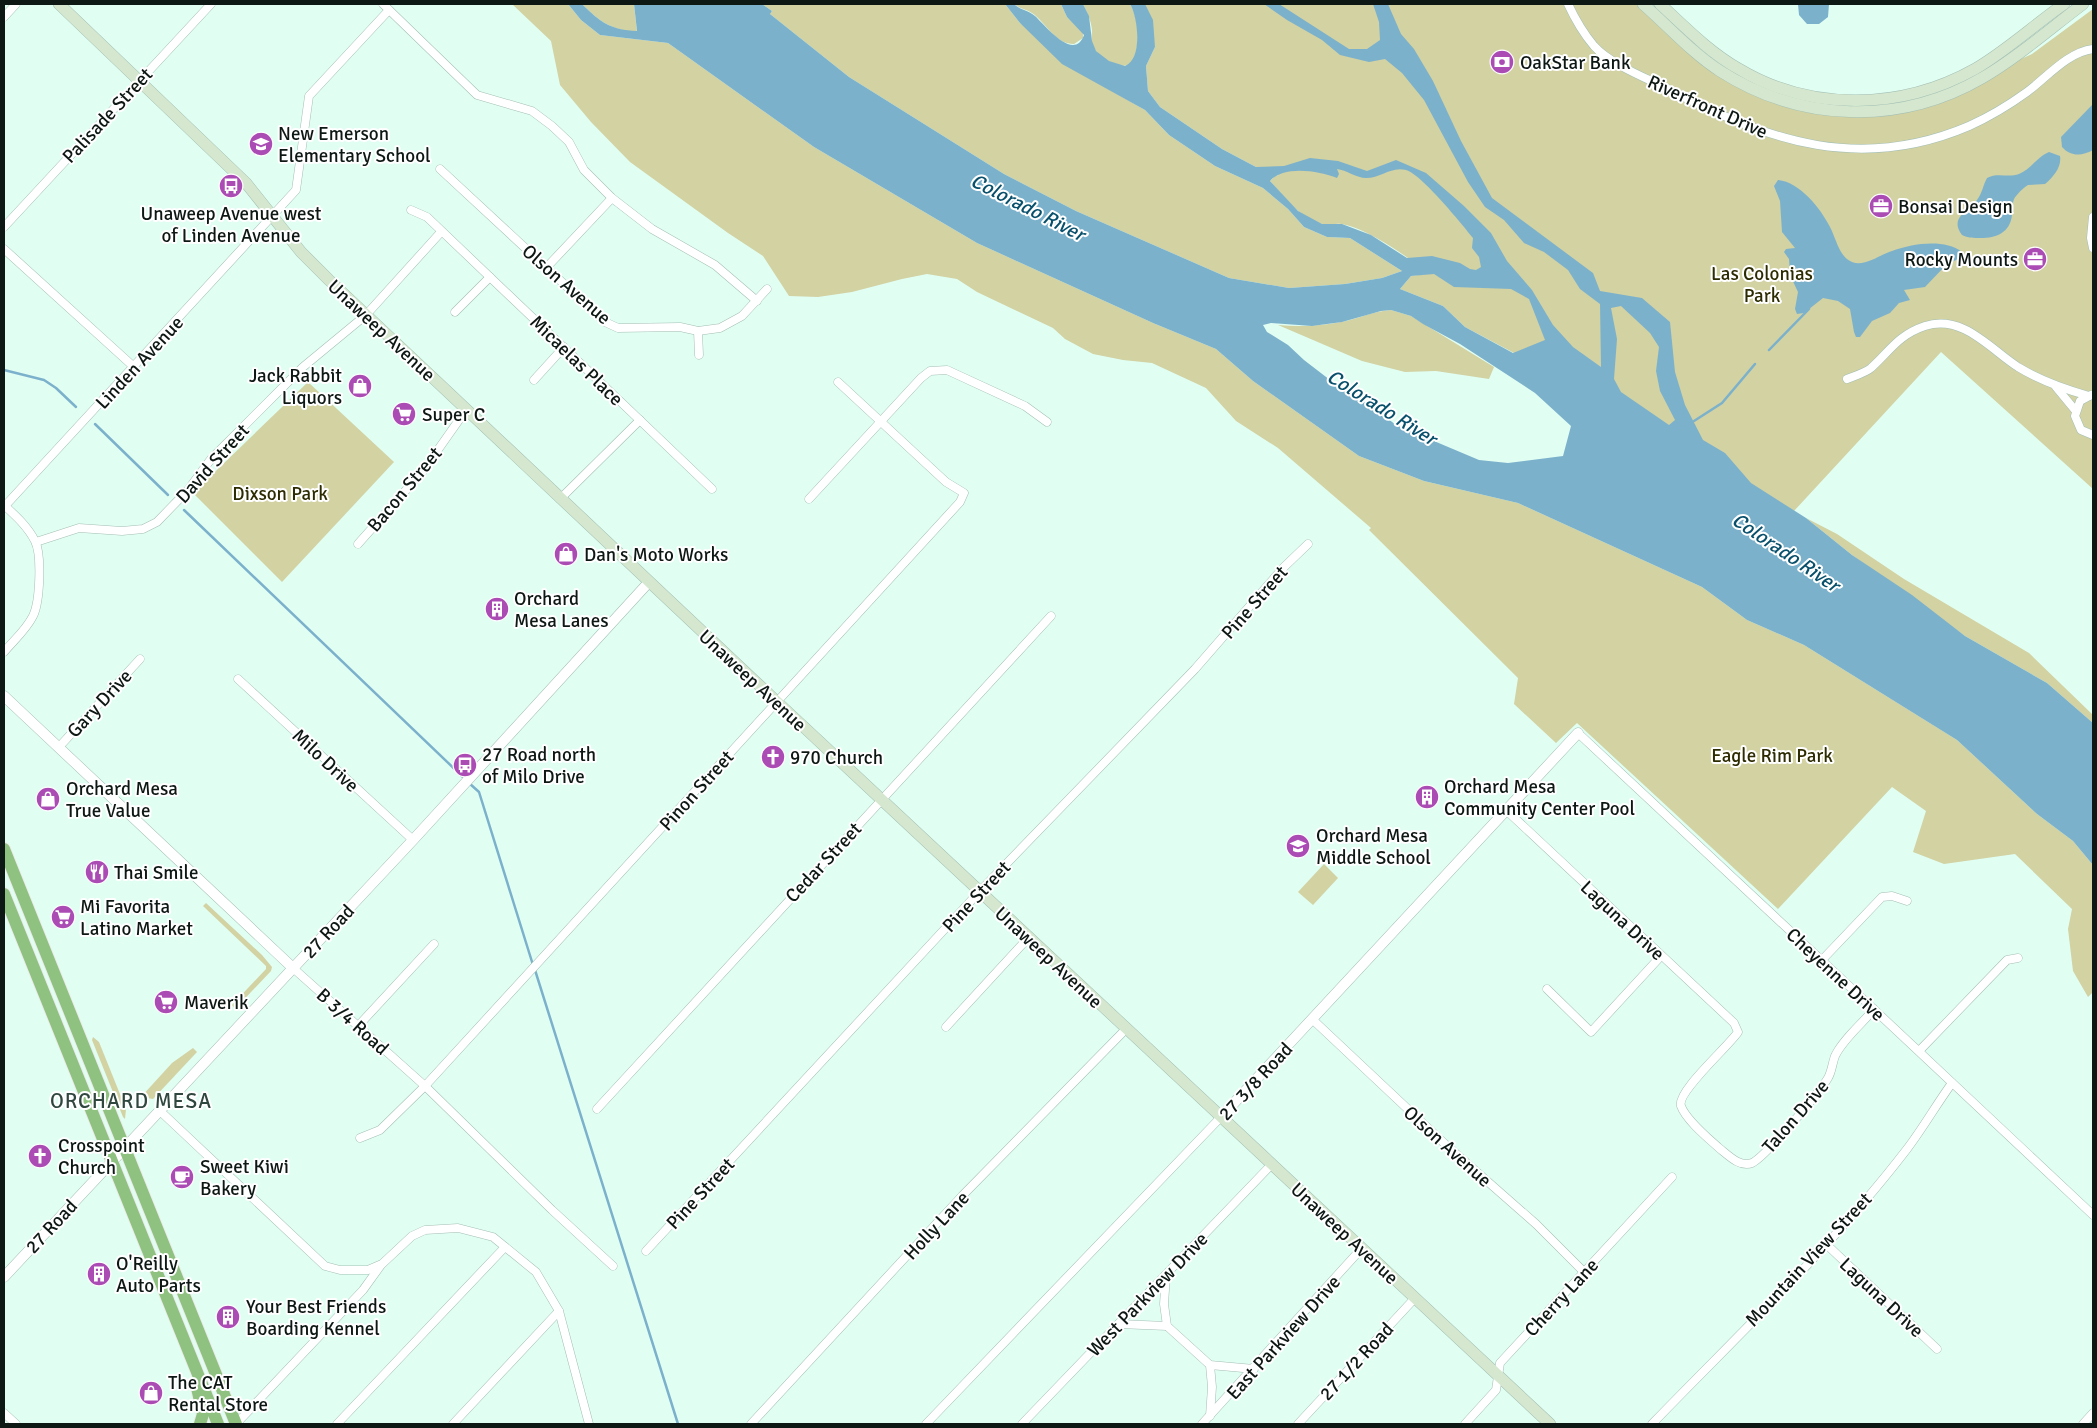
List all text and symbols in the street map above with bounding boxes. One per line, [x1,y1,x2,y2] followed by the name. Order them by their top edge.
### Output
[1489,49,1515,75] bank icon: OakStar Bank
[1520,51,1631,75] place label: OakStar Bank
[57,63,158,168] street label: Palisade Street
[1644,70,1771,144] street label: Riverfront Drive
[278,122,431,168] place label: New Emerson Elementary School
[248,131,274,157] school or university icon: New Emerson Elementary School
[967,168,1091,248] water label: Colorado River
[218,173,244,199] bus stop icon: Unaweep Avenue west of Linden Avenue
[1868,193,1894,219] office icon: Bonsai Design
[1898,195,2013,219] place label: Bonsai Design
[141,202,322,248] place label: Unaweep Avenue west of Linden Avenue
[517,240,616,330] street label: Olson Avenue
[2022,246,2048,272] office icon: Rocky Mounts
[1904,248,2018,272] place label: Rocky Mounts
[1711,262,1813,308] park label: Las Colonias Park
[322,275,440,387] street label: Unaweep Avenue
[525,310,628,411] street label: Micaelas Place
[90,311,189,414] street label: Linden Avenue
[249,364,342,410] place label: Jack Rabbit Liquors
[1322,364,1443,452] water label: Colorado River
[347,373,373,399] shop icon: Jack Rabbit Liquors
[391,401,417,427] supermarket icon: Super C
[422,403,485,427] place label: Super C
[171,419,255,508] street label: David Street
[362,442,448,537] street label: Bacon Street
[232,482,328,506] park label: Dixson Park
[1727,507,1847,599] water label: Colorado River
[553,541,579,567] shop icon: Dan's Moto Works
[584,543,728,567] place label: Dan's Moto Works
[1216,561,1293,644] street label: Pine Street
[514,587,609,633] place label: Orchard Mesa Lanes
[484,596,510,622] building icon: Orchard Mesa Lanes
[693,625,811,737] street label: Unaweep Avenue
[62,664,137,743] street label: Gary Drive
[287,724,364,798] street label: Milo Drive
[482,743,596,789] place label: 27 Road north of Milo Drive
[760,744,786,770] church icon: 970 Church
[1711,744,1833,768] park label: Eagle Rim Park
[654,745,739,836] street label: Pinon Street
[790,746,883,770] place label: 970 Church
[452,752,478,778] bus stop icon: 27 Road north of Milo Drive
[1444,775,1635,821] place label: Orchard Mesa Community Center Pool
[66,777,178,823] place label: Orchard Mesa True Value
[1414,784,1440,810] building icon: Orchard Mesa Community Center Pool
[35,786,61,812] shop icon: Orchard Mesa True Value
[780,817,867,908] street label: Cedar Street
[1316,824,1431,870] place label: Orchard Mesa Middle School
[1285,833,1311,859] school or university icon: Orchard Mesa Middle School
[937,856,1016,938] street label: Pine Street
[84,859,110,885] restaurant icon: Thai Smile
[114,861,198,885] place label: Thai Smile
[1575,876,1669,966] street label: Laguna Drive
[80,895,193,941] place label: Mi Favorita Latino Market
[298,900,360,964] street label: 27 Road
[989,902,1107,1014] street label: Unaweep Avenue
[50,904,76,930] supermarket icon: Mi Favorita Latino Market
[1781,923,1890,1027] street label: Cheyenne Drive
[311,983,393,1060] street label: B 3/4 Road
[153,989,179,1015] supermarket icon: Maverik
[184,991,249,1015] place label: Maverik
[1214,1038,1298,1126] street label: 27 3/8 Road
[1757,1075,1834,1158] street label: Talon Drive
[50,1088,212,1114] district label: ORCHARD MESA
[1398,1101,1496,1193] street label: Olson Avenue
[58,1134,145,1180] place label: Crosspoint Church
[27,1143,53,1169] church icon: Crosspoint Church
[661,1153,740,1235] street label: Pine Street
[200,1155,289,1201] place label: Sweet Kiwi Bakery
[169,1164,195,1190] cafe icon: Sweet Kiwi Bakery
[1285,1178,1403,1290] street label: Unaweep Avenue
[899,1186,975,1265] street label: Holly Lane
[1740,1187,1877,1332] street label: Mountain View Street
[21,1195,83,1259] street label: 27 Road
[1082,1227,1213,1362] street label: West Parkview Drive
[116,1252,201,1298] place label: O'Reilly Auto Parts
[1834,1253,1928,1343] street label: Laguna Drive
[1520,1254,1604,1342] street label: Cherry Lane
[86,1261,112,1287] building icon: O'Reilly Auto Parts
[1222,1271,1346,1405] street label: East Parkview Drive
[246,1295,386,1341] place label: Your Best Friends Boarding Kennel
[215,1304,241,1330] building icon: Your Best Friends Boarding Kennel
[1315,1318,1399,1406] street label: 27 1/2 Road
[168,1371,268,1417] place label: The CAT Rental Store
[138,1380,164,1406] shop icon: The CAT Rental Store

